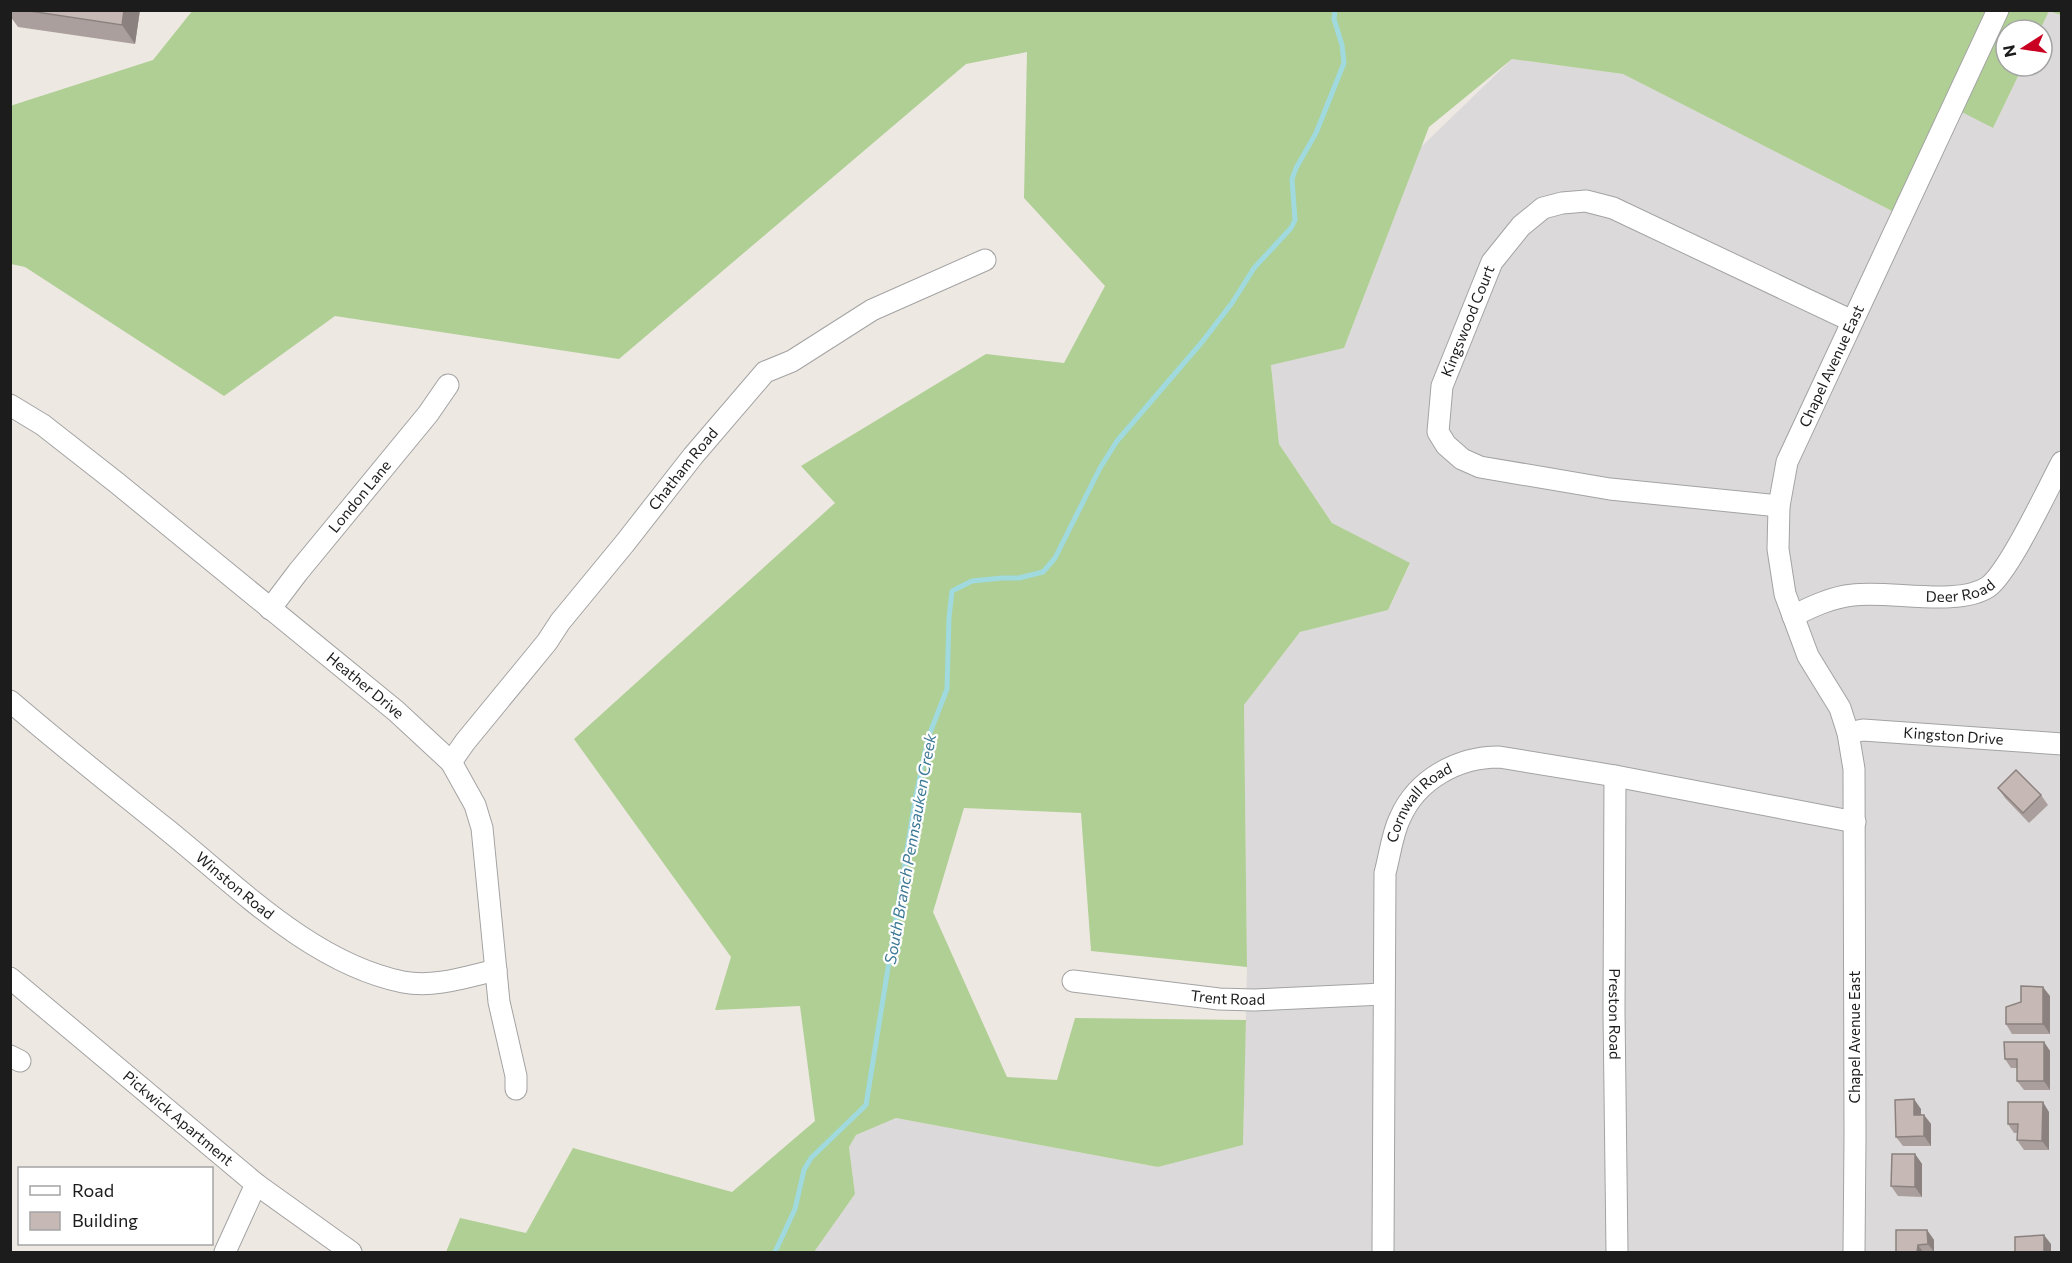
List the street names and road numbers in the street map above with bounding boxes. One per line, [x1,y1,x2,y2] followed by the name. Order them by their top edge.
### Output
[1437,263,1498,379] street label: Kingswood Court
[1795,302,1867,430] street label: Chapel Avenue East
[644,424,721,513] street label: Chatham Road
[324,456,394,536] street label: London Lane
[1925,575,1998,605] street label: Deer Road
[323,648,408,722] street label: Heather Drive
[1903,723,2004,748] street label: Kingston Drive
[1382,758,1455,844] street label: Cornwall Road
[192,847,278,923] street label: Winston Road
[1606,968,1625,1060] street label: Preston Road
[1845,971,1863,1103] street label: Chapel Avenue East
[1190,986,1266,1008] street label: Trent Road
[120,1067,237,1169] street label: Pickwick Apartment

